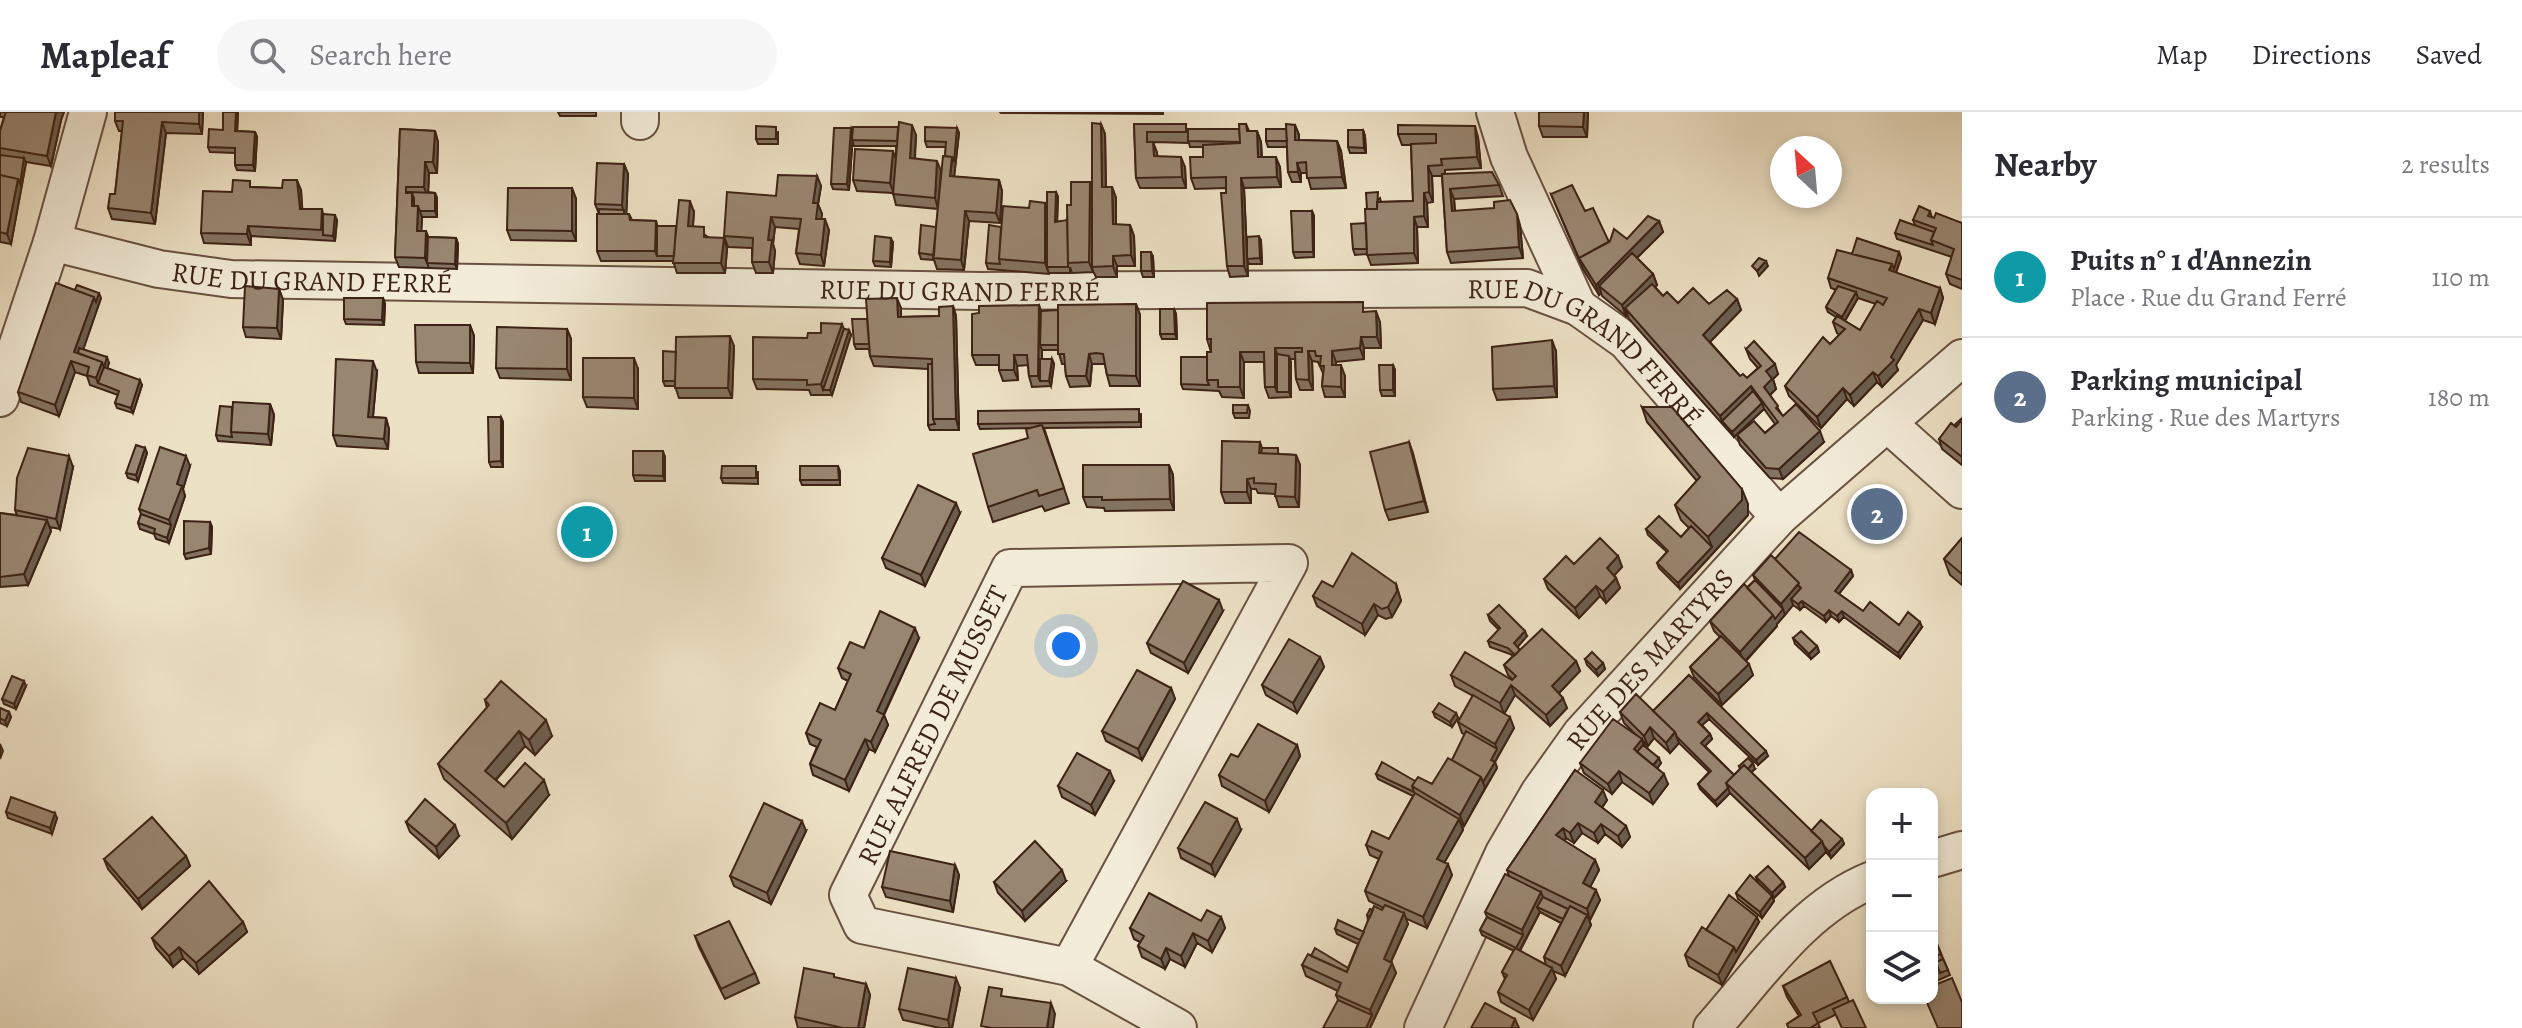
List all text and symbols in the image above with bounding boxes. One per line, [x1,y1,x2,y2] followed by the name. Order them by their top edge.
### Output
[217,19,777,91] search box
[40,29,169,81] text: Mapleaf
[245,33,289,77] icon: search
[309,35,452,75] text: Search here
[2156,36,2207,74] text: Map
[2251,36,2372,74] text: Directions
[2416,36,2482,74] text: Saved
[1770,136,1842,208] north arrow
[1994,141,2097,188] text: Nearby
[2401,147,2490,182] text: 2 results
[2070,240,2312,280] text: Puits n° 1 d'Annezin
[169,253,453,303] street label: RUE DU GRAND FERRÉ
[2015,260,2025,295] text: 1
[2432,260,2490,295] text: 110 m
[819,270,1101,311] street label: RUE DU GRAND FERRÉ
[1467,270,1711,436] street label: RUE DU GRAND FERRÉ
[2070,280,2347,315] text: Place · Rue du Grand Ferré
[2070,360,2302,400] text: Parking municipal
[2014,380,2026,415] text: 2
[2428,380,2490,415] text: 180 m
[2070,400,2340,435] text: Parking · Rue des Martyrs
[1851,484,1903,544] pin: 2
[561,502,613,562] pin: 1
[1557,561,1743,758] street label: RUE DES MARTYRS
[849,579,1017,872] street label: RUE ALFRED DE MUSSET
[1046,626,1086,666] your location
[1866,788,1938,1004] map controls
[1866,788,1938,860] button: +
[1866,860,1938,932] button: −
[1866,932,1938,1004] button: layers

